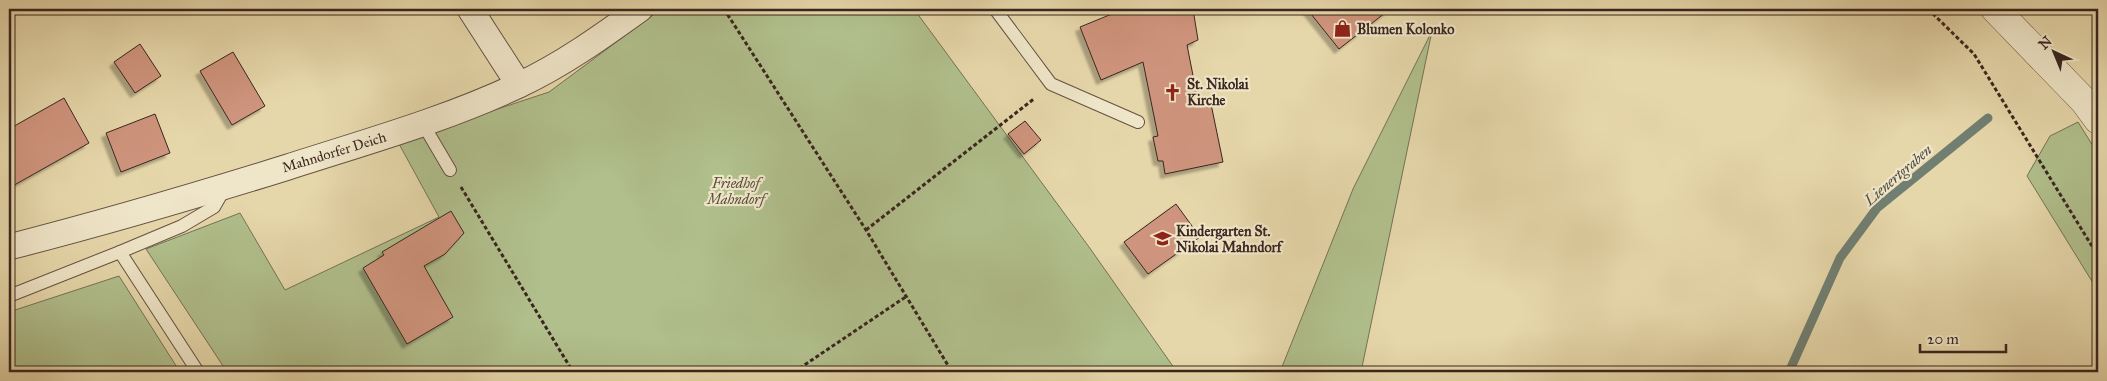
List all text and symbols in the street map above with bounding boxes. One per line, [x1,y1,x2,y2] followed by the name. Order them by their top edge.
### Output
[1333,19,1353,39] shop icon: Blumen Kolonko
[1357,21,1454,38] place label: Blumen Kolonko
[2030,28,2080,78] north arrow
[2035,33,2056,53] text: N
[1187,76,1249,109] place label: St. Nikolai Kirche
[1163,82,1183,102] church icon: St. Nikolai Kirche
[280,128,389,176] street label: Mahndorfer Deich
[1860,141,1936,210] water label: Lienertgraben
[705,175,769,208] park label: Friedhof Mahndorf
[1176,223,1284,256] place label: Kindergarten St. Nikolai Mahndorf
[1152,229,1172,249] school or university icon: Kindergarten St. Nikolai Mahndorf
[1920,321,2006,353] scale bar
[1927,330,1959,348] text: 20 m

